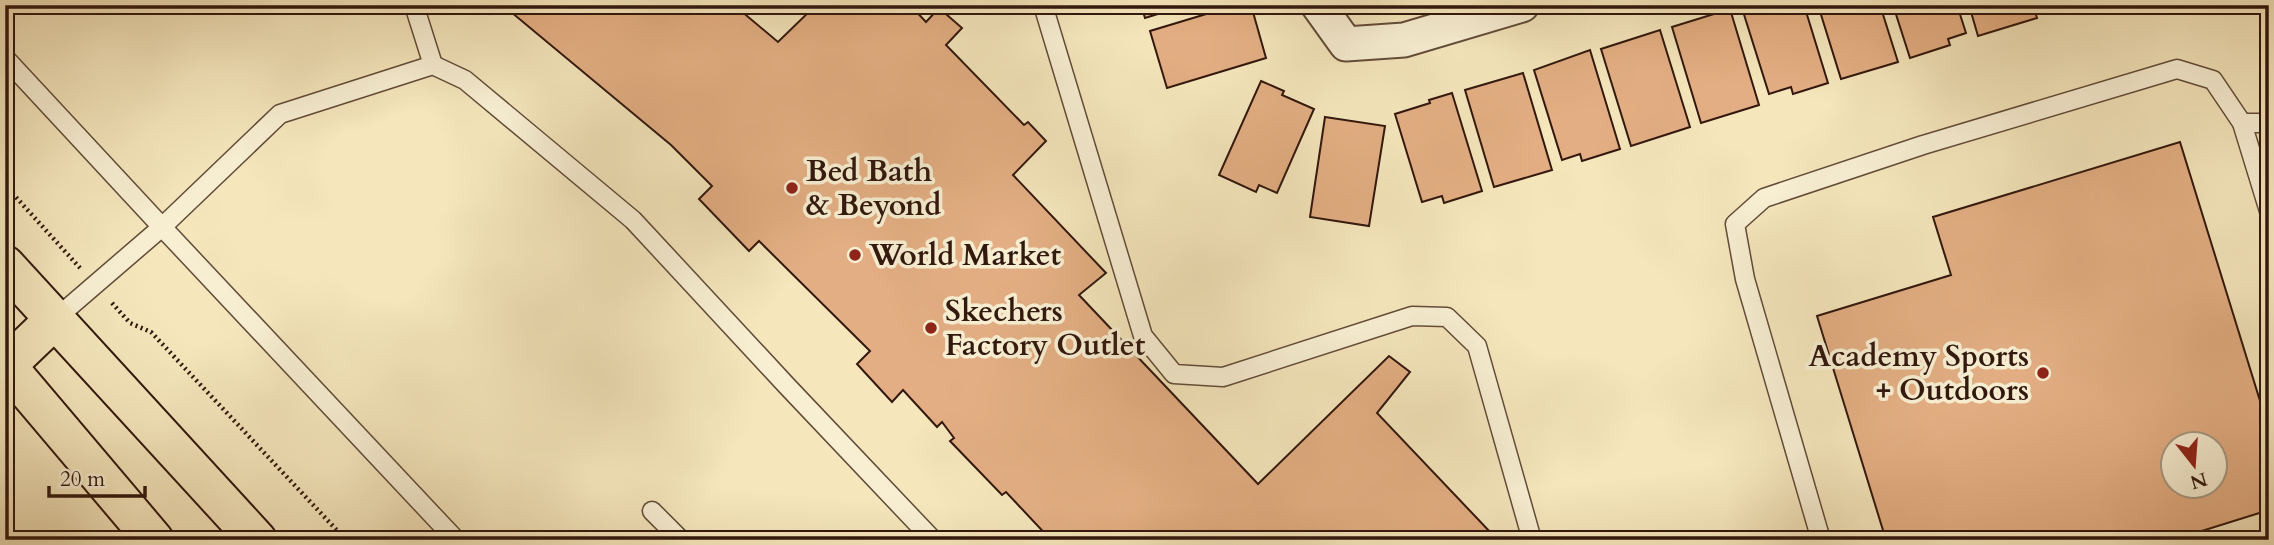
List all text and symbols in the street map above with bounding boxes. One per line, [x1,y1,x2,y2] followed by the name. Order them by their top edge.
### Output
[806,151,941,226] place label: Bed Bath & Beyond
[784,180,800,196] marker: Bed Bath & Beyond
[868,235,1062,276] place label: World Market
[847,247,863,263] marker: World Market
[945,291,1146,366] place label: Skechers Factory Outlet
[923,320,939,336] marker: Skechers Factory Outlet
[1808,336,2029,411] place label: Academy Sports + Outdoors
[2035,365,2051,381] marker: Academy Sports + Outdoors
[2158,430,2228,500] north arrow
[49,454,145,498] scale bar
[60,465,105,494] text: 20 m
[2187,465,2210,495] text: N

